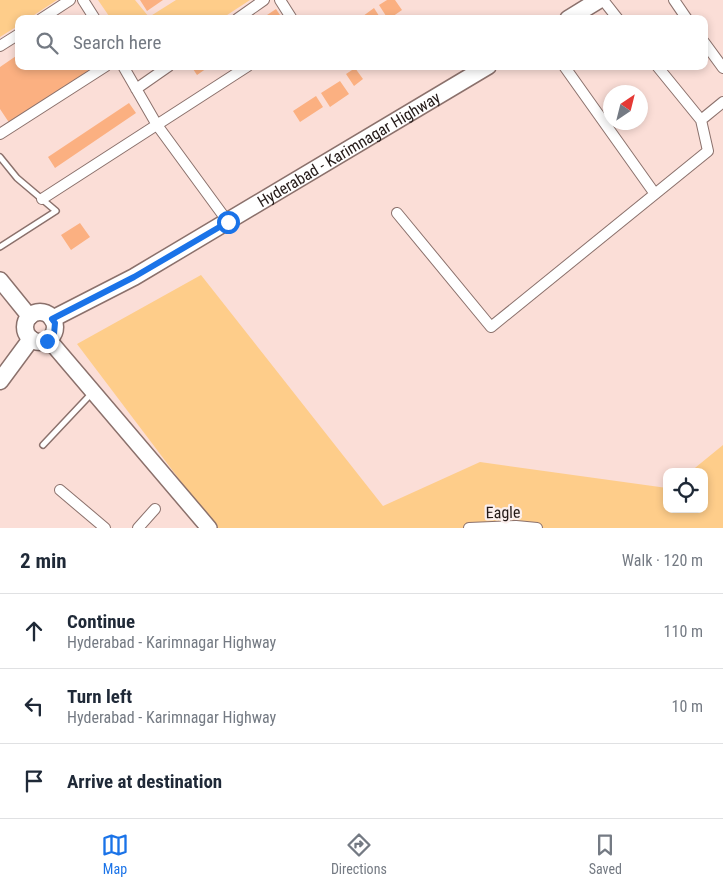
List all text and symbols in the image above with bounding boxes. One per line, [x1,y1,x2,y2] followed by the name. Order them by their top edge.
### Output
[15,15,708,70] search box
[33,29,61,57] icon: search
[73,31,161,54] text: Search here
[603,85,648,130] north arrow
[254,88,444,211] street label: Hyderabad - Karimnagar Highway
[217,211,240,234] route start
[36,330,59,353] route end
[663,468,708,513] map controls
[663,468,708,513] button: locate
[486,503,521,522] street label: Eagle
[20,549,67,573] text: 2 min
[622,551,703,570] text: Walk · 120 m
[67,610,135,633] text: Continue
[20,617,48,645] icon: ahead
[664,622,703,641] text: 110 m
[67,633,276,652] text: Hyderabad - Karimnagar Highway
[67,685,132,708] text: Turn left
[20,692,48,720] icon: left
[671,697,703,716] text: 10 m
[67,708,276,727] text: Hyderabad - Karimnagar Highway
[20,767,48,795] icon: arrive
[67,770,222,793] text: Arrive at destination
[101,831,129,877] tab: Map
[331,831,387,877] tab: Directions
[589,831,622,877] tab: Saved

